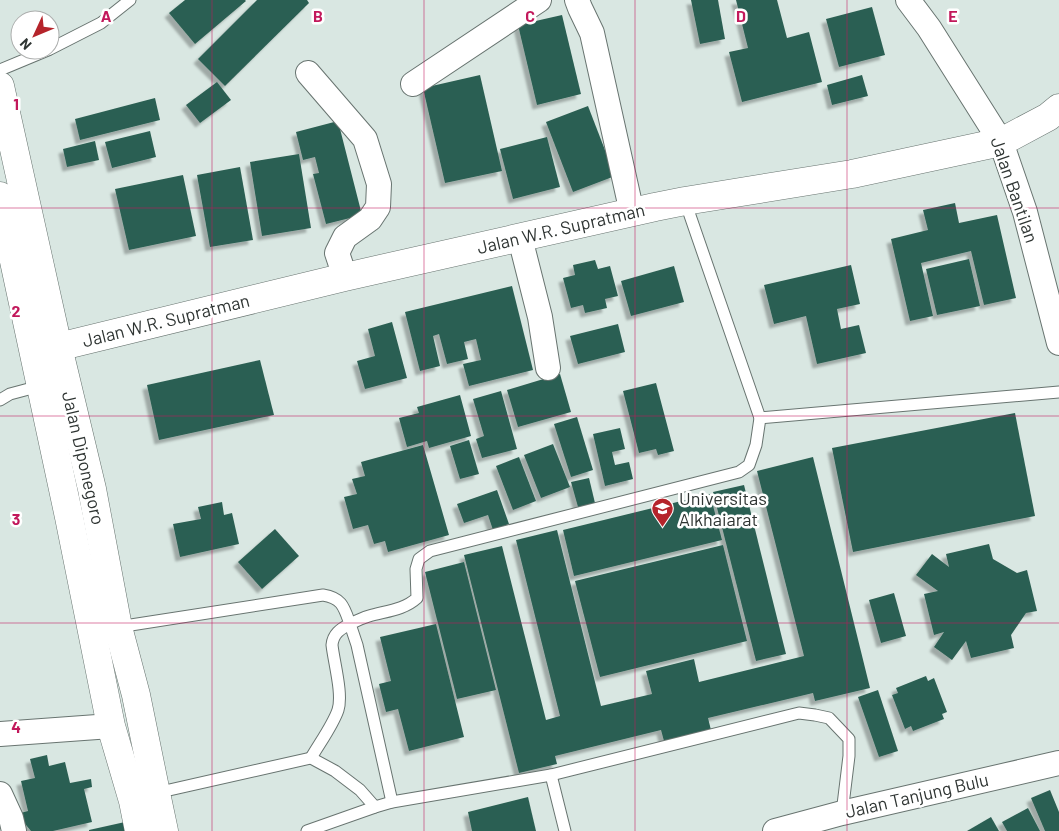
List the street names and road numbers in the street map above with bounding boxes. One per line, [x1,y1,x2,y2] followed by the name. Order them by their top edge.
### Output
[987,134,1043,245] street label: Jalan Bantilan
[475,198,647,258] street label: Jalan W.R. Supratman
[80,289,252,351] street label: Jalan W.R. Supratman
[58,389,110,527] street label: Jalan Diponegoro
[843,768,991,822] street label: Jalan Tanjung Bulu

